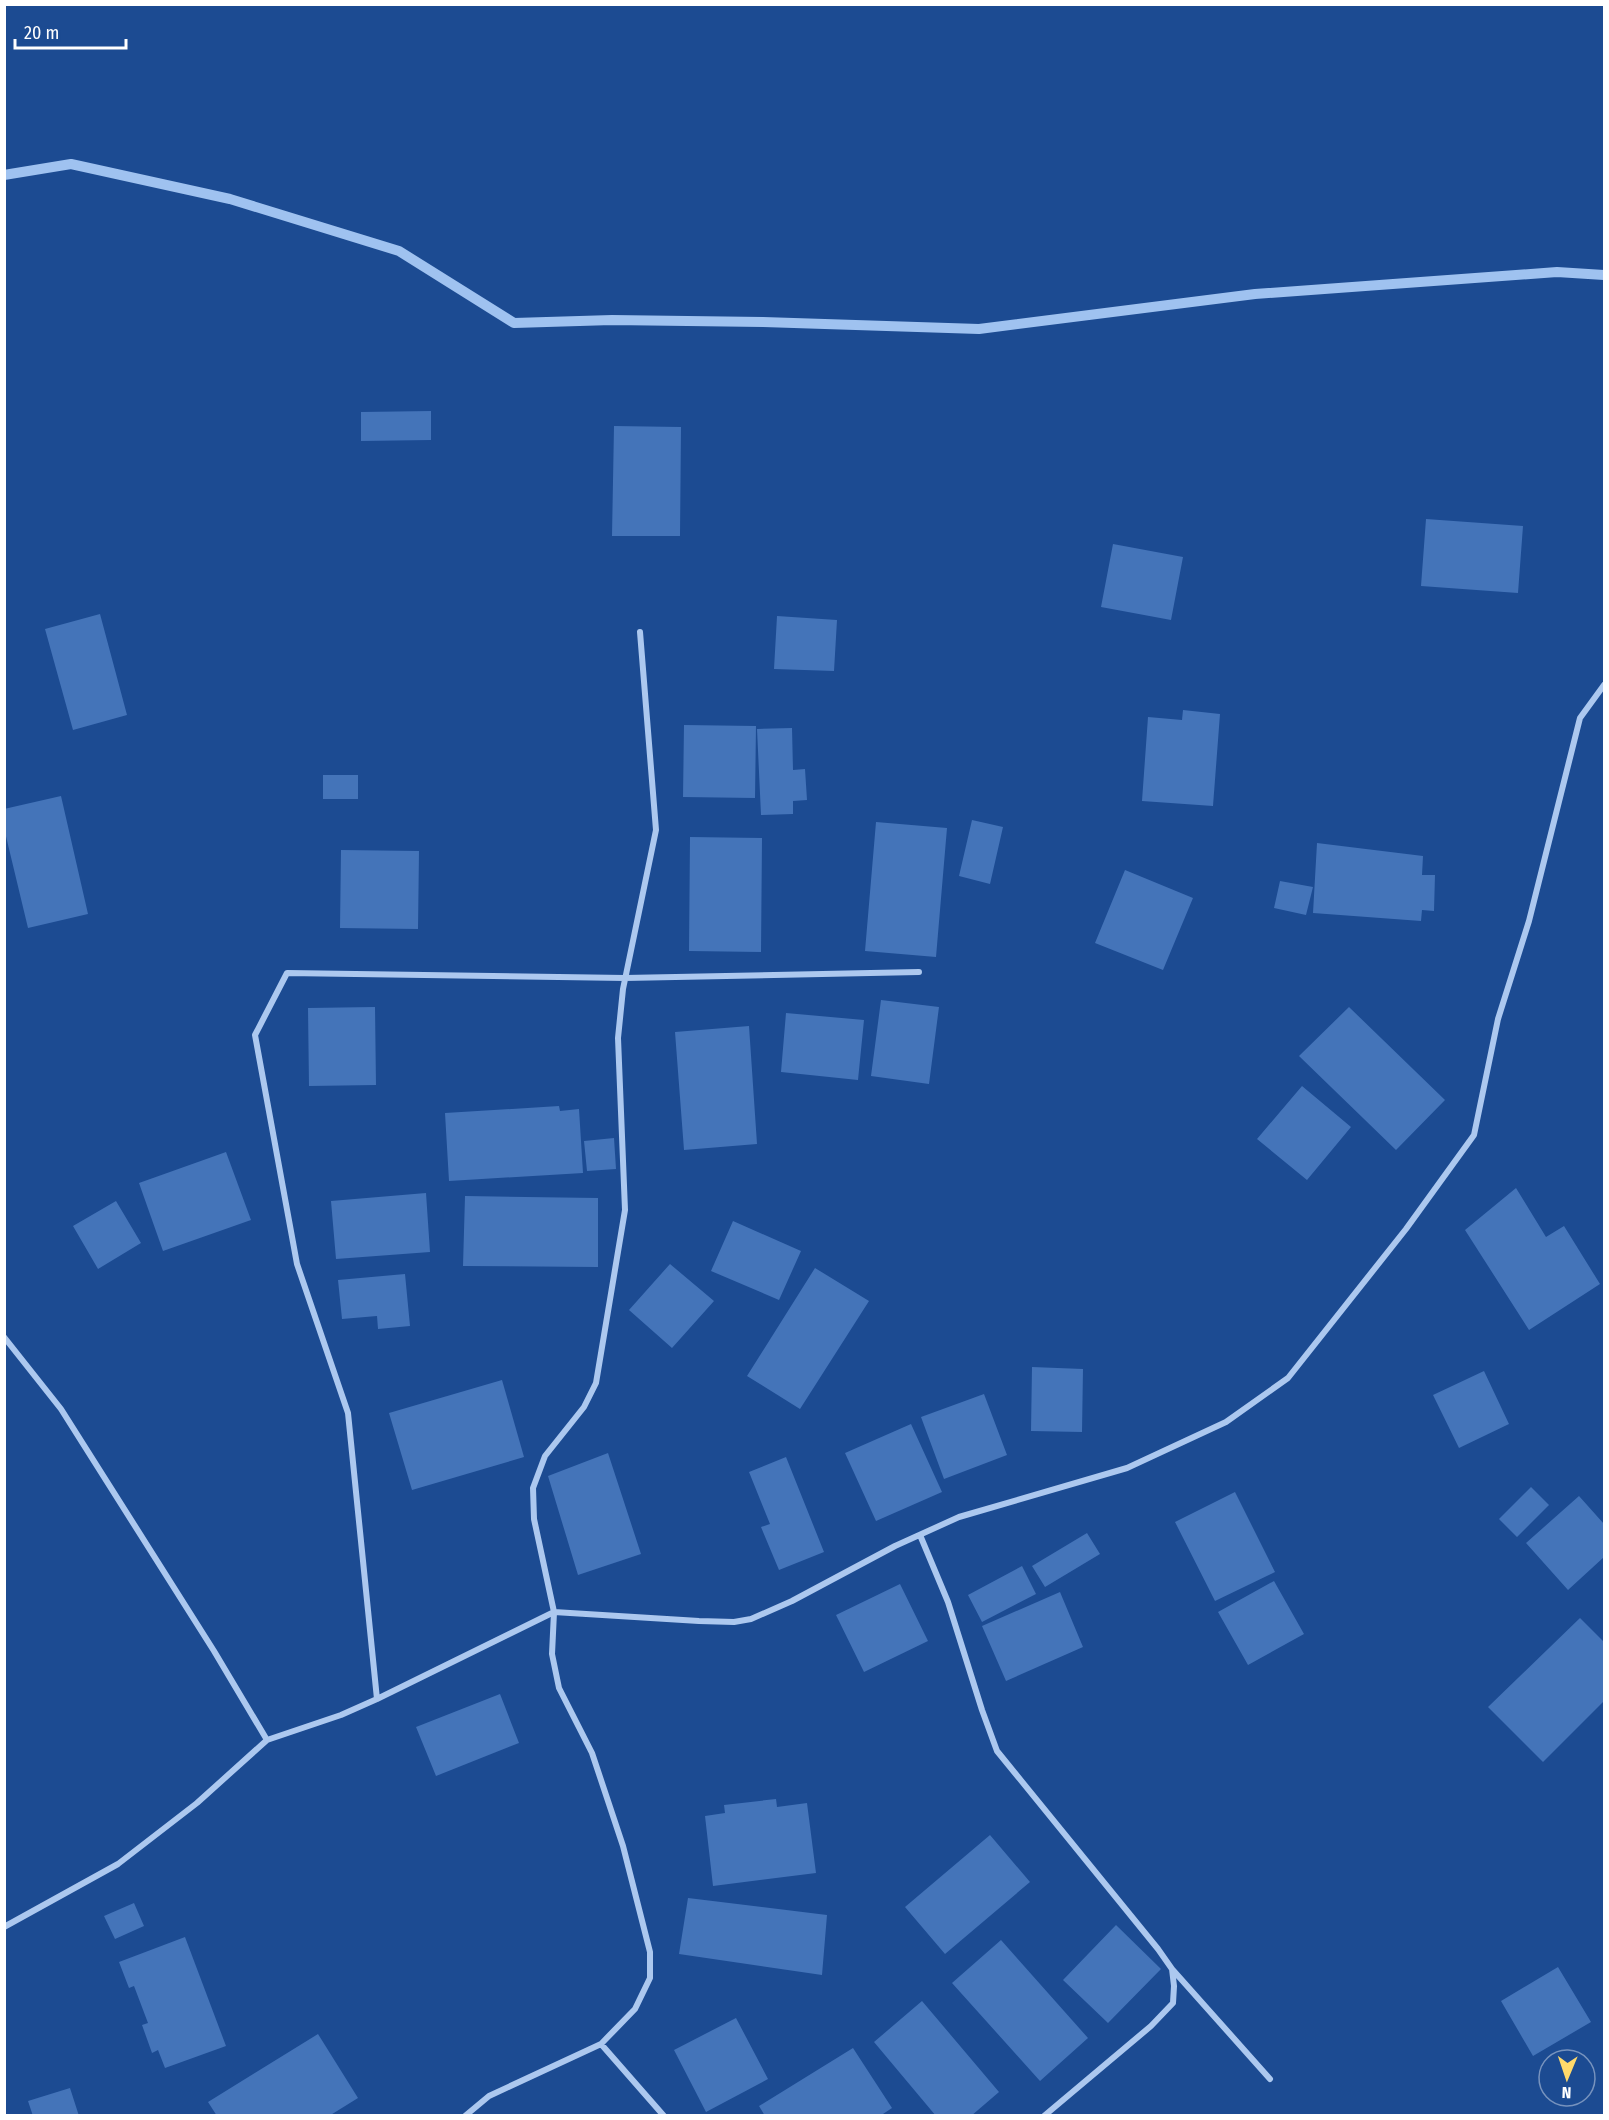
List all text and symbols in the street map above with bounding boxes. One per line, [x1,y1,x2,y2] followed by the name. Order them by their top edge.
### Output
[15,12,126,50] scale bar
[24,22,59,44] text: 20 m
[1537,2048,1597,2108] north arrow
[1561,2083,1572,2102] text: N

